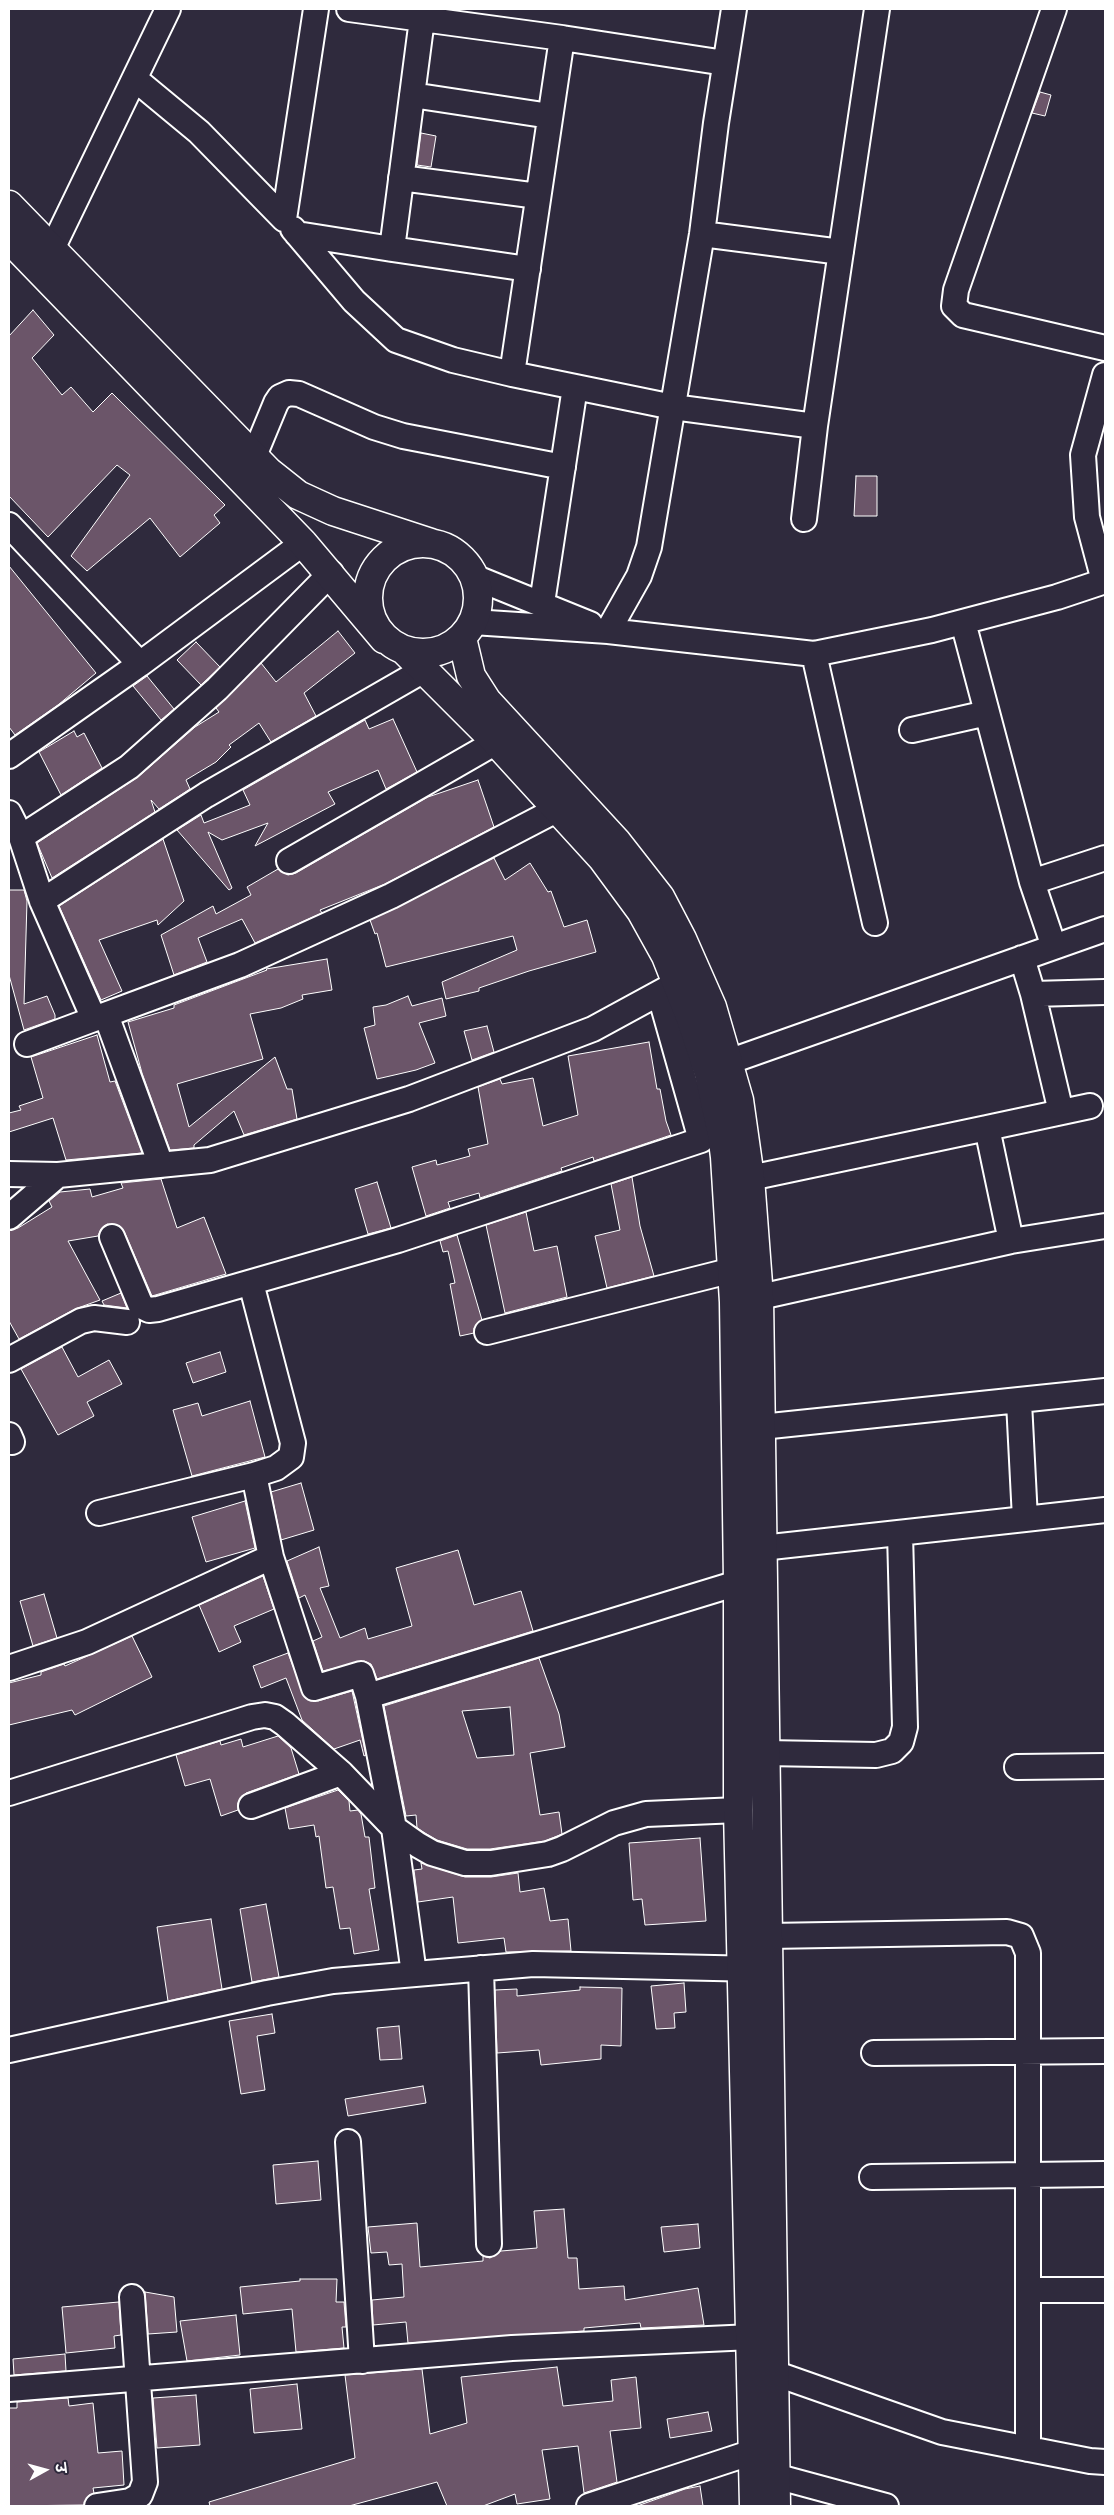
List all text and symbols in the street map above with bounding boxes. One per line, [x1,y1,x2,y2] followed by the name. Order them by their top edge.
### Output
[20,2445,70,2495] north arrow
[49,2462,70,2474] text: उ

